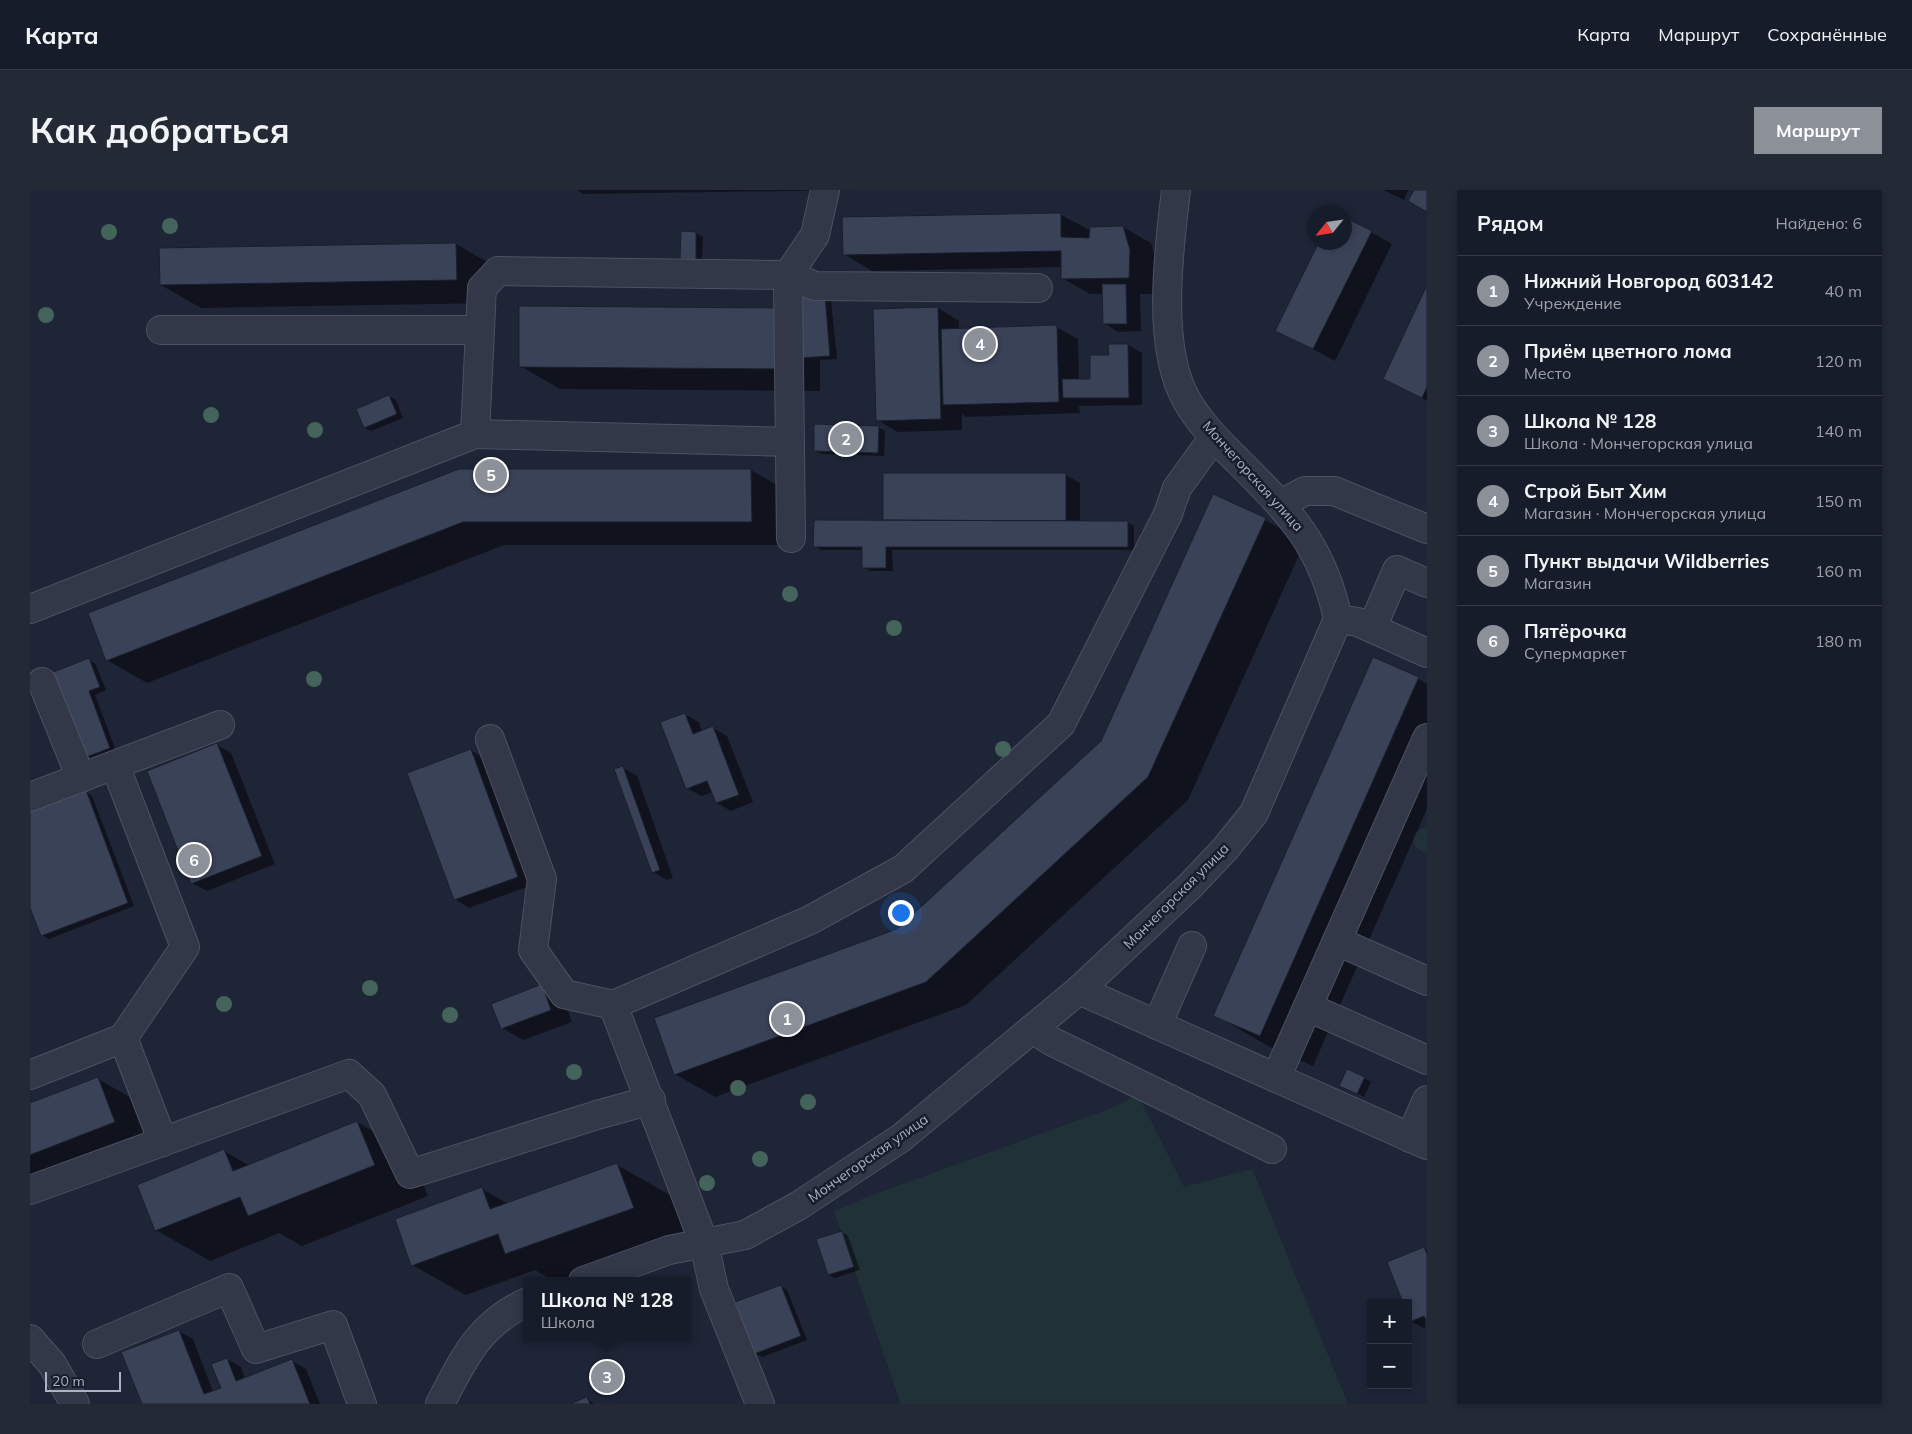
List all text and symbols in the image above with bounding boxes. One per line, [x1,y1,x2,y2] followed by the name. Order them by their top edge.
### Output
[25,20,99,50] text: Карта
[1577,23,1630,46] text: Карта
[1658,23,1739,46] text: Маршрут
[1767,23,1887,46] text: Сохранённые
[1754,107,1882,154] button: Маршрут
[30,108,290,152] text: Как добраться
[1307,205,1352,250] north arrow
[1477,210,1544,236] text: Рядом
[1776,213,1862,233] text: Найдено: 6
[1524,269,1774,293] text: Нижний Новгород 603142
[1488,281,1498,301] text: 1
[1825,281,1862,301] text: 40 m
[1524,293,1622,313] text: Учреждение
[964,325,996,363] pin: 4
[1524,339,1732,363] text: Приём цветного лома
[1488,351,1498,371] text: 2
[1815,351,1862,371] text: 120 m
[1524,363,1571,383] text: Место
[1524,409,1656,433] text: Школа № 128
[1199,417,1307,535] street label: Мончегорская улица
[830,420,862,458] pin: 2
[1488,421,1498,441] text: 3
[1815,421,1862,441] text: 140 m
[1524,433,1753,453] text: Школа · Мончегорская улица
[475,456,507,494] pin: 5
[1524,479,1667,503] text: Строй Быт Хим
[1488,491,1498,511] text: 4
[1815,491,1862,511] text: 150 m
[1524,503,1766,523] text: Магазин · Мончегорская улица
[1524,549,1769,573] text: Пункт выдачи Wildberries
[1488,561,1498,581] text: 5
[1815,561,1862,581] text: 160 m
[1524,573,1592,593] text: Магазин
[1524,619,1627,643] text: Пятёрочка
[1488,631,1498,651] text: 6
[1815,631,1862,651] text: 180 m
[1524,643,1627,663] text: Супермаркет
[1119,839,1233,953] street label: Мончегорская улица
[178,841,210,879] pin: 6
[888,900,914,926] your location
[771,1000,803,1038] pin: 1
[805,1110,931,1206] street label: Мончегорская улица
[523,1277,691,1342] popup
[541,1288,673,1312] text: Школа № 128
[1367,1299,1412,1389] map controls
[1367,1299,1412,1344] button: +
[541,1312,595,1332] text: Школа
[1367,1344,1412,1389] button: −
[591,1358,623,1396] pin: 3
[45,1369,121,1392] scale bar
[52,1372,85,1390] text: 20 m

